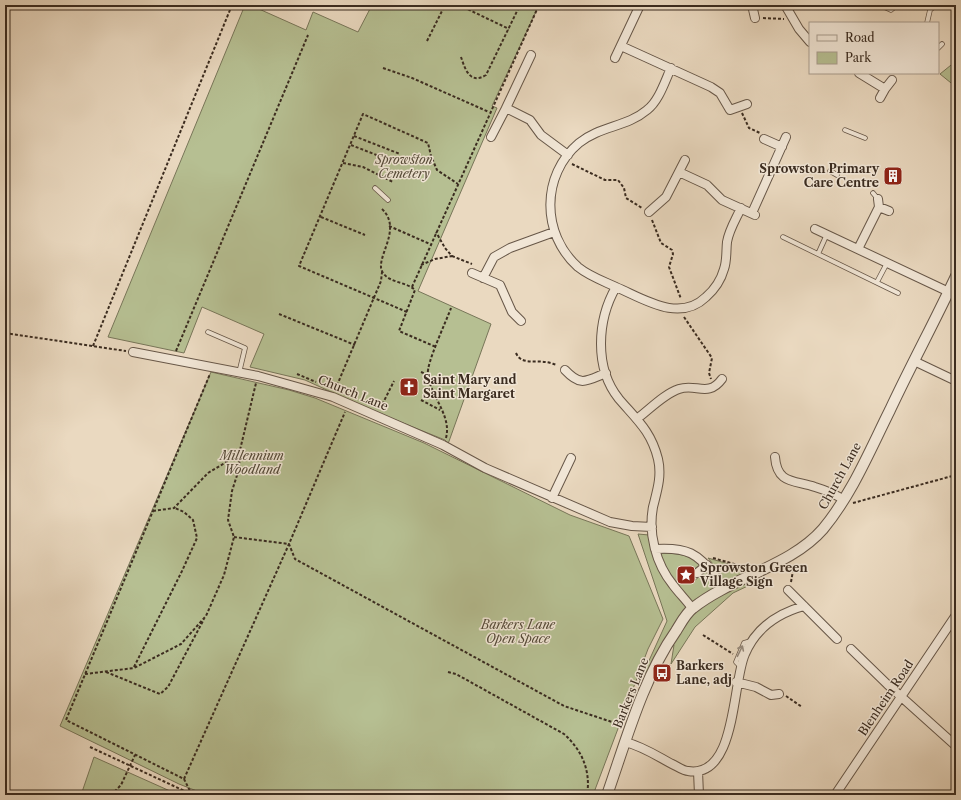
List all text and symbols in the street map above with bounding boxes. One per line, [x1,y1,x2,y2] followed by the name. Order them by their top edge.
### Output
[809,22,939,74] legend
[845,30,875,45] text: Road
[845,50,872,65] text: Park
[374,152,433,181] park label: Sprowston Cemetery
[759,161,880,190] place label: Sprowston Primary Care Centre
[882,165,904,187] building icon: Sprowston Primary Care Centre
[316,372,391,414] street label: Church Lane
[423,372,517,401] place label: Saint Mary and Saint Margaret
[398,376,420,398] church icon: Saint Mary and Saint Margaret
[815,439,864,512] street label: Church Lane
[218,448,284,477] park label: Millennium Woodland
[699,560,808,589] place label: Sprowston Green Village Sign
[675,564,697,586] place icon: Sprowston Green Village Sign
[480,617,556,646] park label: Barkers Lane Open Space
[737,645,744,657] one-way arrow
[610,655,652,730] street label: Barkers Lane
[855,656,917,738] street label: Blenheim Road
[676,658,732,687] place label: Barkers Lane, adj
[651,662,673,684] bus stop icon: Barkers Lane, adj

